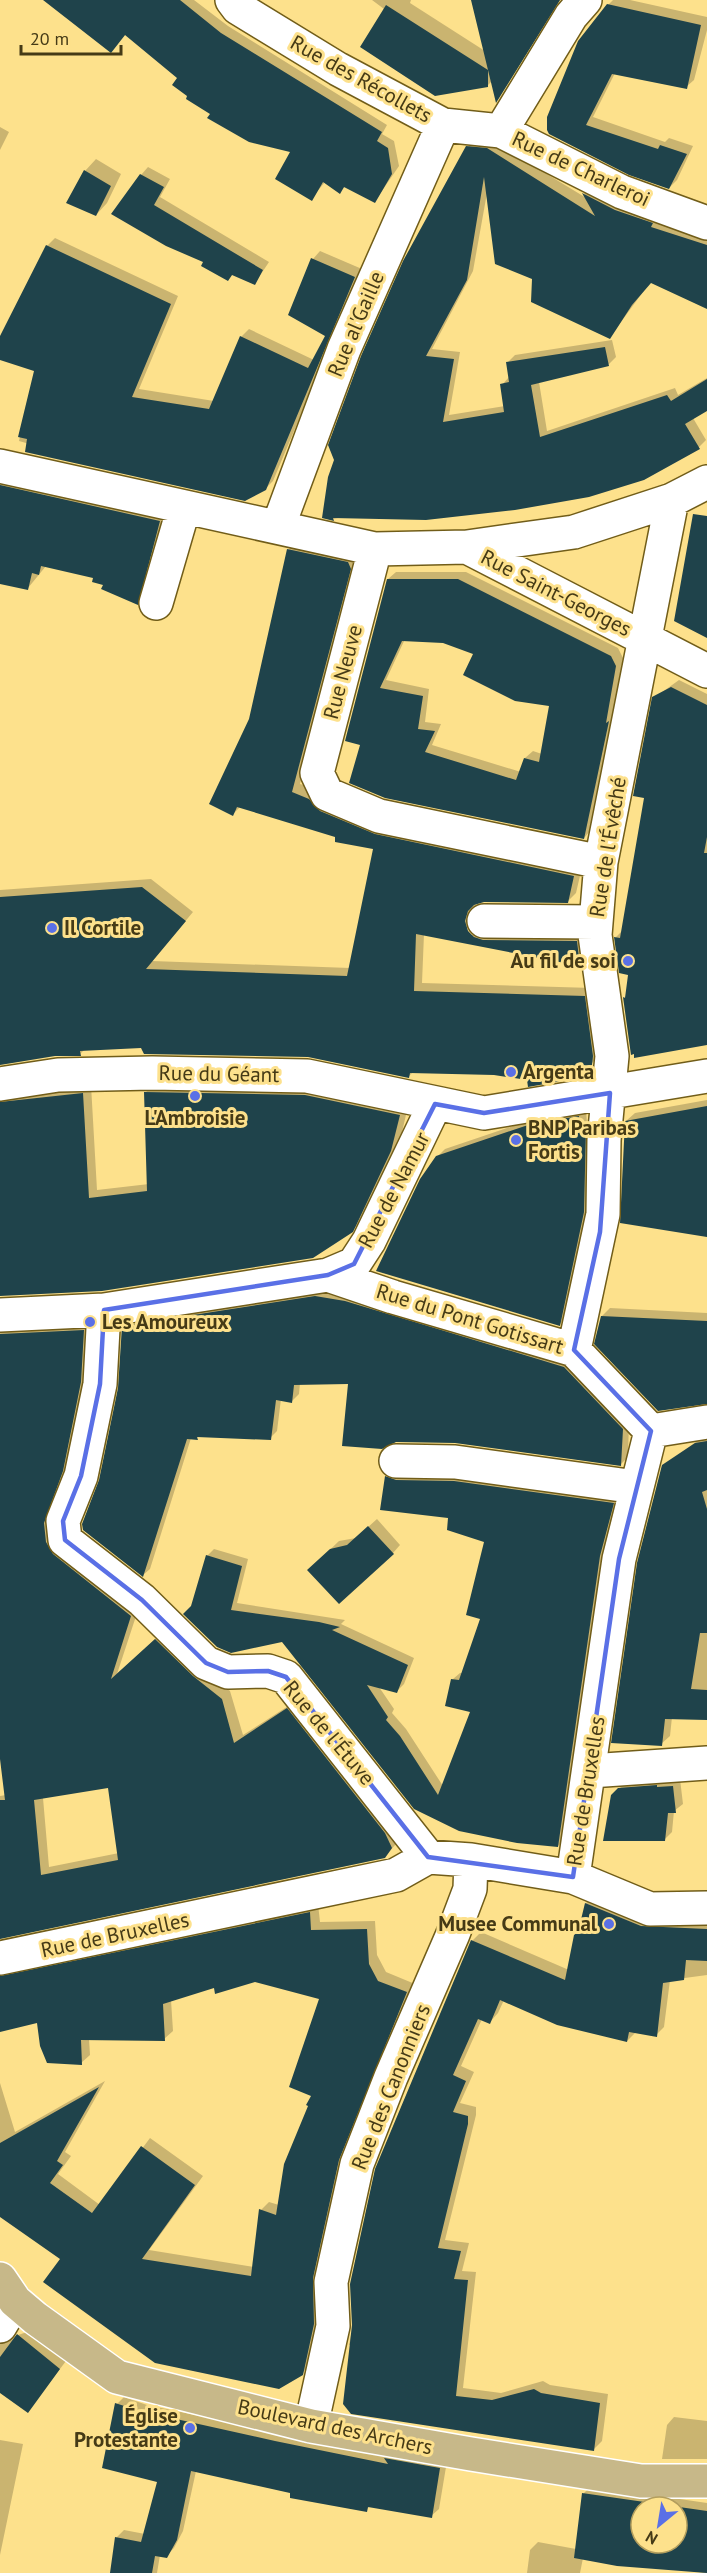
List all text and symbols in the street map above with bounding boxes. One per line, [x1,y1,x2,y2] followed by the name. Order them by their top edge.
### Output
[21,18,122,56] scale bar
[30,27,69,50] text: 20 m
[286,29,437,129] street label: Rue des Récollets
[508,125,655,212] street label: Rue de Charleroi
[321,267,390,381] street label: Rue al'Gaille
[477,543,636,642] street label: Rue Saint-Georges
[317,622,368,722] street label: Rue Neuve
[583,775,632,919] street label: Rue de l'Évêché
[64,914,141,941] place label: Il Cortile
[45,921,59,935] marker: Il Cortile
[510,947,616,974] place label: Au fil de soi
[621,954,635,968] marker: Au fil de soi
[523,1058,594,1085] place label: Argenta
[158,1059,280,1088] street label: Rue du Géant
[504,1065,518,1079] marker: Argenta
[188,1089,202,1103] marker: L'Ambroisie
[145,1104,245,1131] place label: L'Ambroisie
[528,1114,636,1165] place label: BNP Paribas Fortis
[352,1127,435,1252] street label: Rue de Namur
[509,1133,523,1147] marker: BNP Paribas Fortis
[373,1277,567,1360] street label: Rue du Pont Gotissart
[102,1308,229,1335] place label: Les Amoureux
[83,1315,97,1329] marker: Les Amoureux
[278,1675,381,1791] street label: Rue de l'Étuve
[560,1714,611,1868] street label: Rue de Bruxelles
[38,1906,192,1963] street label: Rue de Bruxelles
[438,1910,598,1937] place label: Musee Communal
[602,1917,616,1931] marker: Musee Communal
[345,2000,436,2174] street label: Rue des Canonniers
[235,2393,435,2460] street label: Boulevard des Archers
[74,2402,178,2453] place label: Église Protestante
[183,2421,197,2435] marker: Église Protestante
[629,2495,689,2555] north arrow
[642,2527,661,2549] text: N

